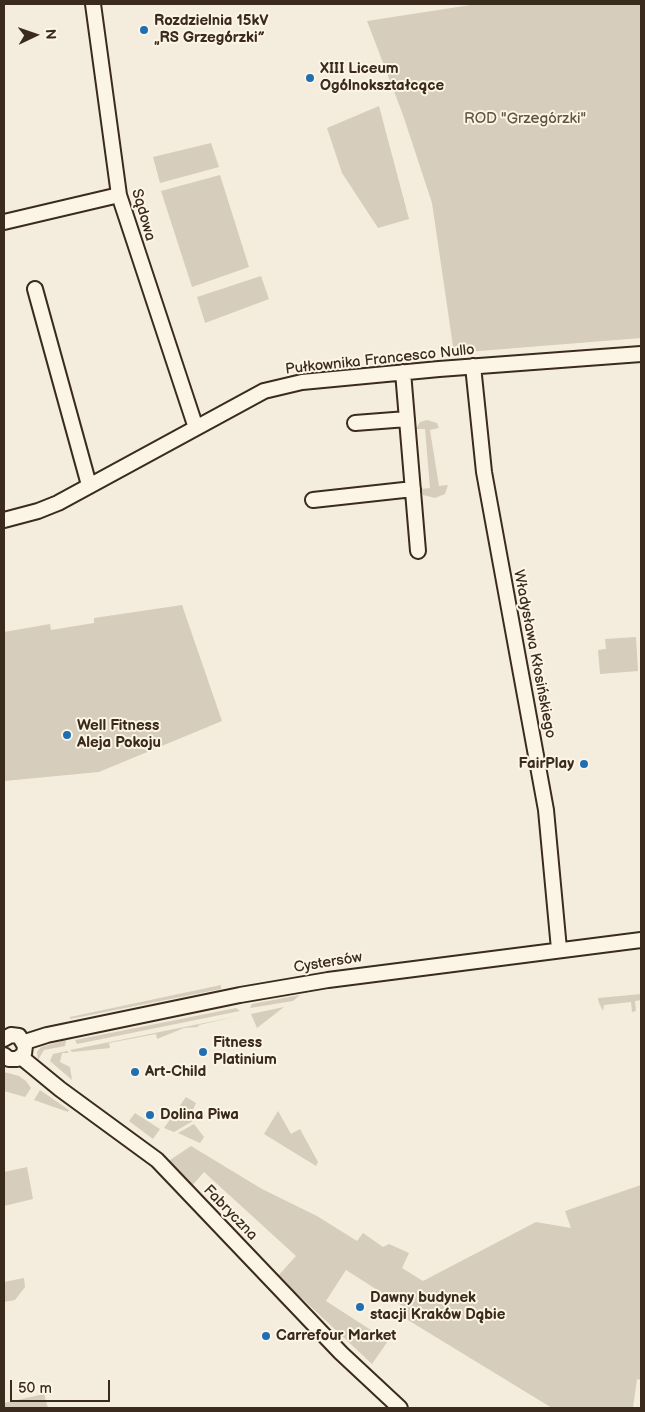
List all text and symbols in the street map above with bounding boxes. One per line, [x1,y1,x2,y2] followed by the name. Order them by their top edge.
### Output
[10,10,60,60] north arrow
[154,12,269,47] place label: Rozdzielnia 15kV „RS Grzegórzki”
[138,24,150,36] marker: Rozdzielnia 15kV „RS Grzegórzki”
[42,28,59,40] text: N
[320,60,444,95] place label: XIII Liceum Ogólnokształcące
[304,72,316,84] marker: XIII Liceum Ogólnokształcące
[464,110,586,128] park label: ROD "Grzegórzki"
[127,187,159,243] street label: Sądowa
[284,341,476,379] street label: Pułkownika Francesco Nullo
[509,568,559,740] street label: Władysława Kłosińskiego
[77,717,161,752] place label: Well Fitness Aleja Pokoju
[61,729,73,741] marker: Well Fitness Aleja Pokoju
[518,755,574,773] place label: FairPlay
[578,758,590,770] marker: FairPlay
[292,949,364,977] street label: Cystersów
[213,1034,277,1069] place label: Fitness Platinium
[197,1046,209,1058] marker: Fitness Platinium
[145,1063,206,1081] place label: Art-Child
[129,1066,141,1078] marker: Art-Child
[160,1106,239,1124] place label: Dolina Piwa
[144,1109,156,1121] marker: Dolina Piwa
[199,1182,261,1244] street label: Fabryczna
[370,1289,505,1324] place label: Dawny budynek stacji Kraków Dąbie
[354,1301,366,1313] marker: Dawny budynek stacji Kraków Dąbie
[276,1327,396,1345] place label: Carrefour Market
[260,1330,272,1342] marker: Carrefour Market
[12,1370,112,1402] scale bar
[18,1379,52,1398] text: 50 m

